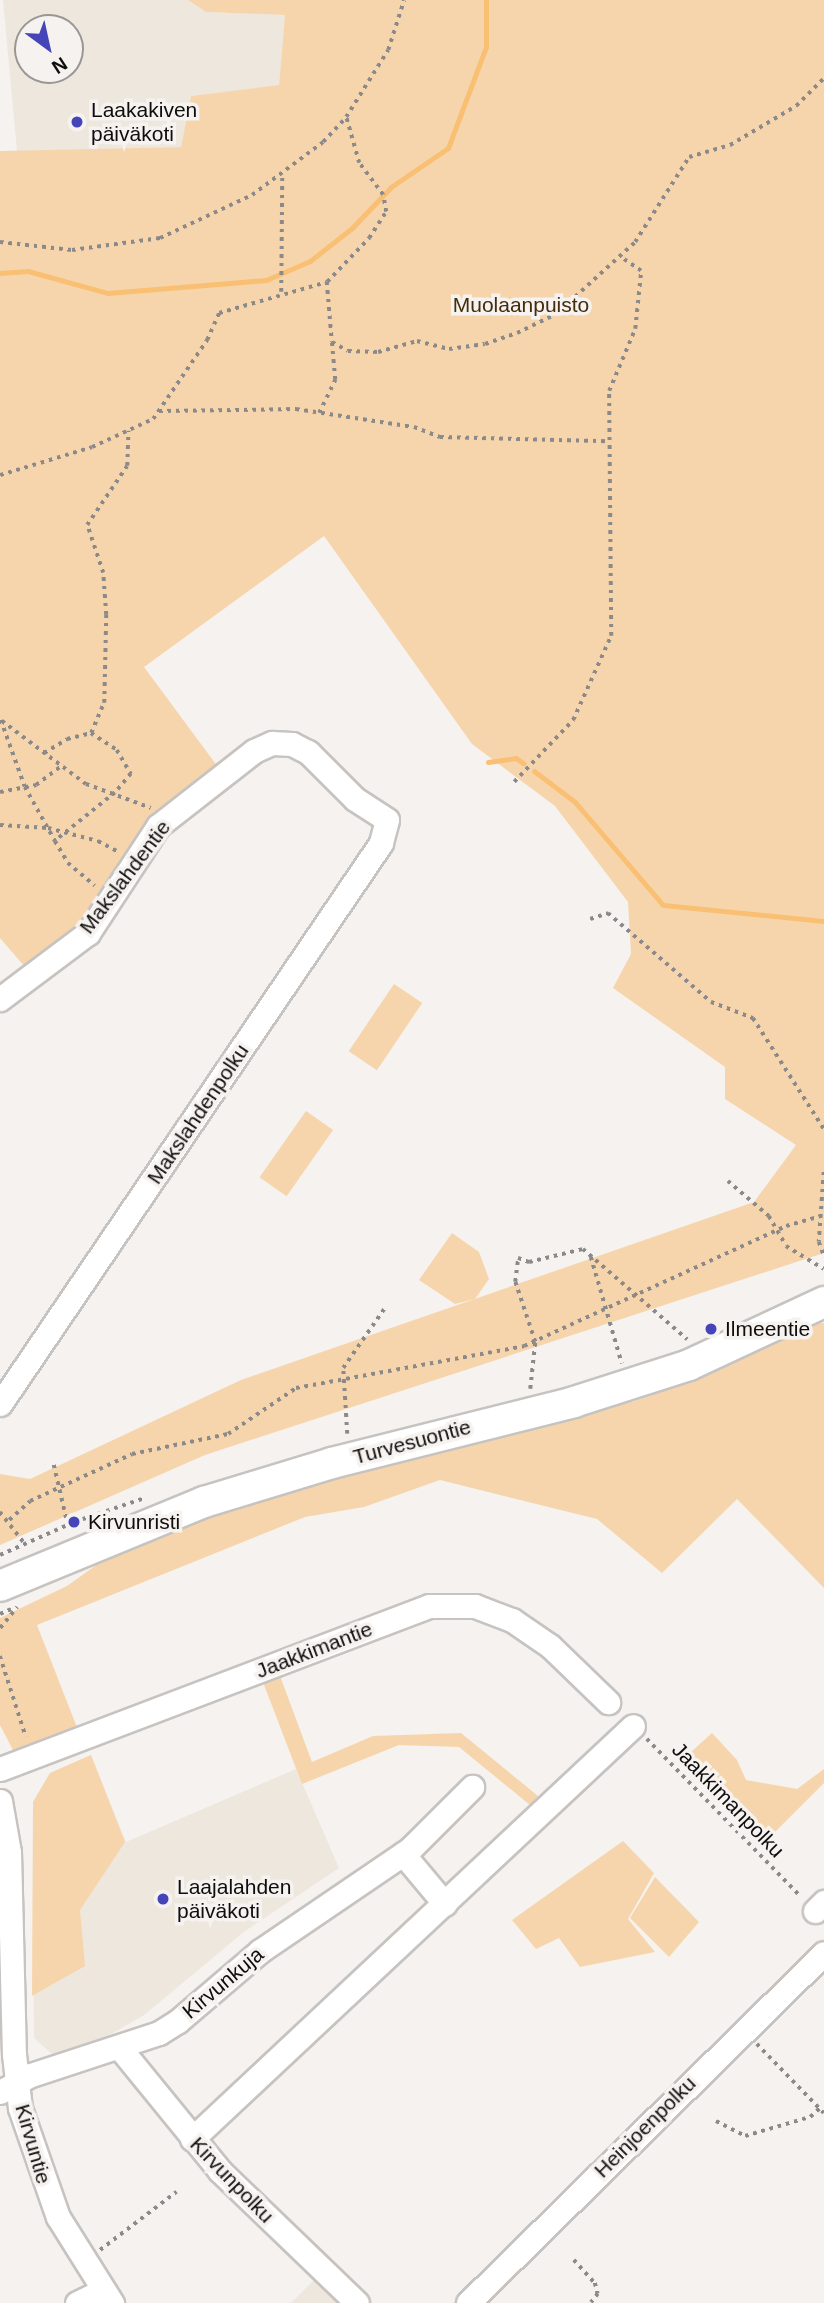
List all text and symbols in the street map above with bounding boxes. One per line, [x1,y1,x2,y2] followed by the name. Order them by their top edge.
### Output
[14,14,84,84] north arrow
[48,53,71,78] text: N
[91,97,197,147] place label: Laakakiven päiväkoti
[69,114,85,130] marker: Laakakiven päiväkoti
[453,292,589,318] park label: Muolaanpuisto
[74,815,176,939] street label: Makslahdentie
[142,1039,254,1189] street label: Makslahdenpolku
[725,1316,810,1342] place label: Ilmeentie
[703,1321,719,1337] marker: Ilmeentie
[350,1414,474,1470] street label: Turvesuontie
[88,1509,180,1535] place label: Kirvunristi
[66,1514,82,1530] marker: Kirvunristi
[252,1616,376,1684] street label: Jaakkimantie
[667,1737,789,1863] street label: Jaakkimanpolku
[177,1874,291,1924] place label: Laajalahden päiväkoti
[155,1891,171,1907] marker: Laajalahden päiväkoti
[177,1942,269,2024] street label: Kirvunkuja
[589,2071,701,2183] street label: Heinjoenpolku
[10,2101,56,2187] street label: Kirvuntie
[185,2132,279,2228] street label: Kirvunpolku

